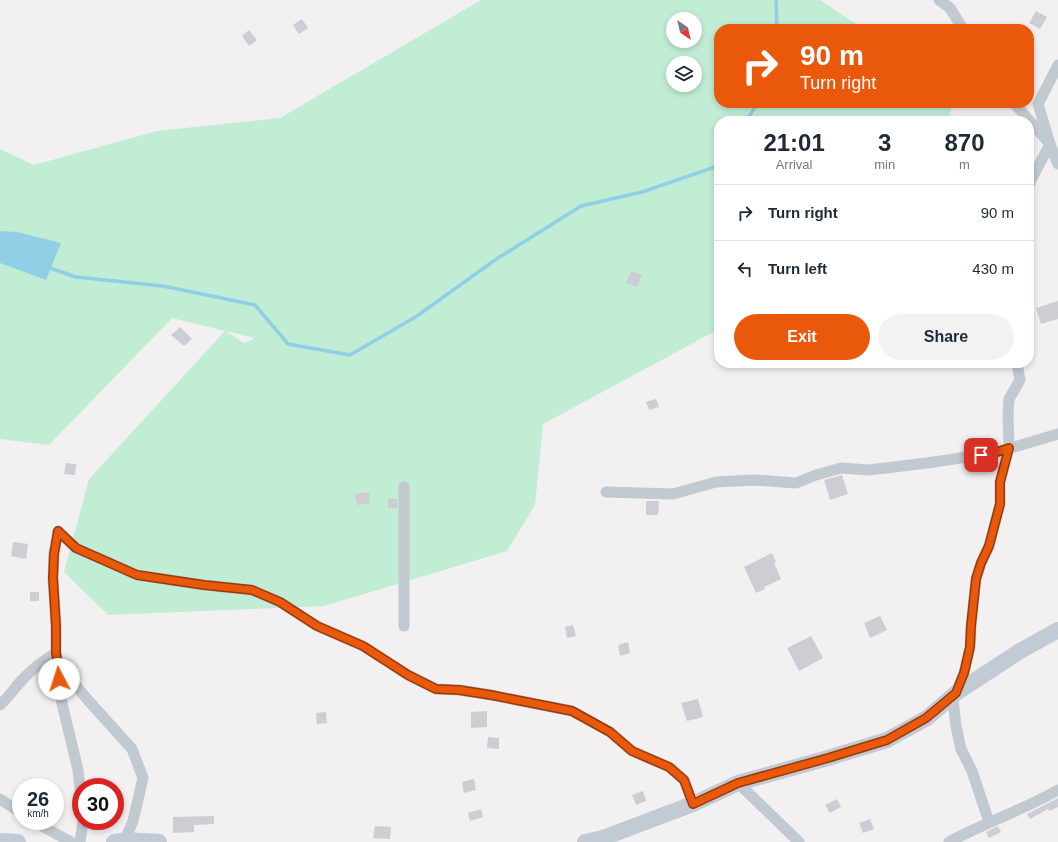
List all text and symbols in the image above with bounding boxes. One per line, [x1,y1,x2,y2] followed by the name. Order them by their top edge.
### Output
[666,12,702,48] north arrow
[666,12,702,92] map controls
[734,40,786,92] icon: right
[800,40,864,71] text: 90 m
[666,56,702,92] button: layers
[800,73,876,93] text: Turn right
[763,129,825,156] text: 21:01
[878,129,891,156] text: 3
[945,129,985,156] text: 870
[776,157,813,172] text: Arrival
[874,157,895,172] text: min
[959,157,970,172] text: m
[734,202,756,224] icon: right
[768,204,838,221] text: Turn right
[981,204,1014,221] text: 90 m
[734,258,756,280] icon: left
[768,260,827,277] text: Turn left
[972,260,1014,277] text: 430 m
[734,314,870,360] button: Exit
[878,314,1014,360] button: Share
[964,438,998,472] pin
[970,444,992,466] icon: arrive
[38,658,80,700] position arrow
[72,778,124,830] speed limit sign: 30
[27,788,49,810] text: 26
[27,808,49,819] text: km/h

